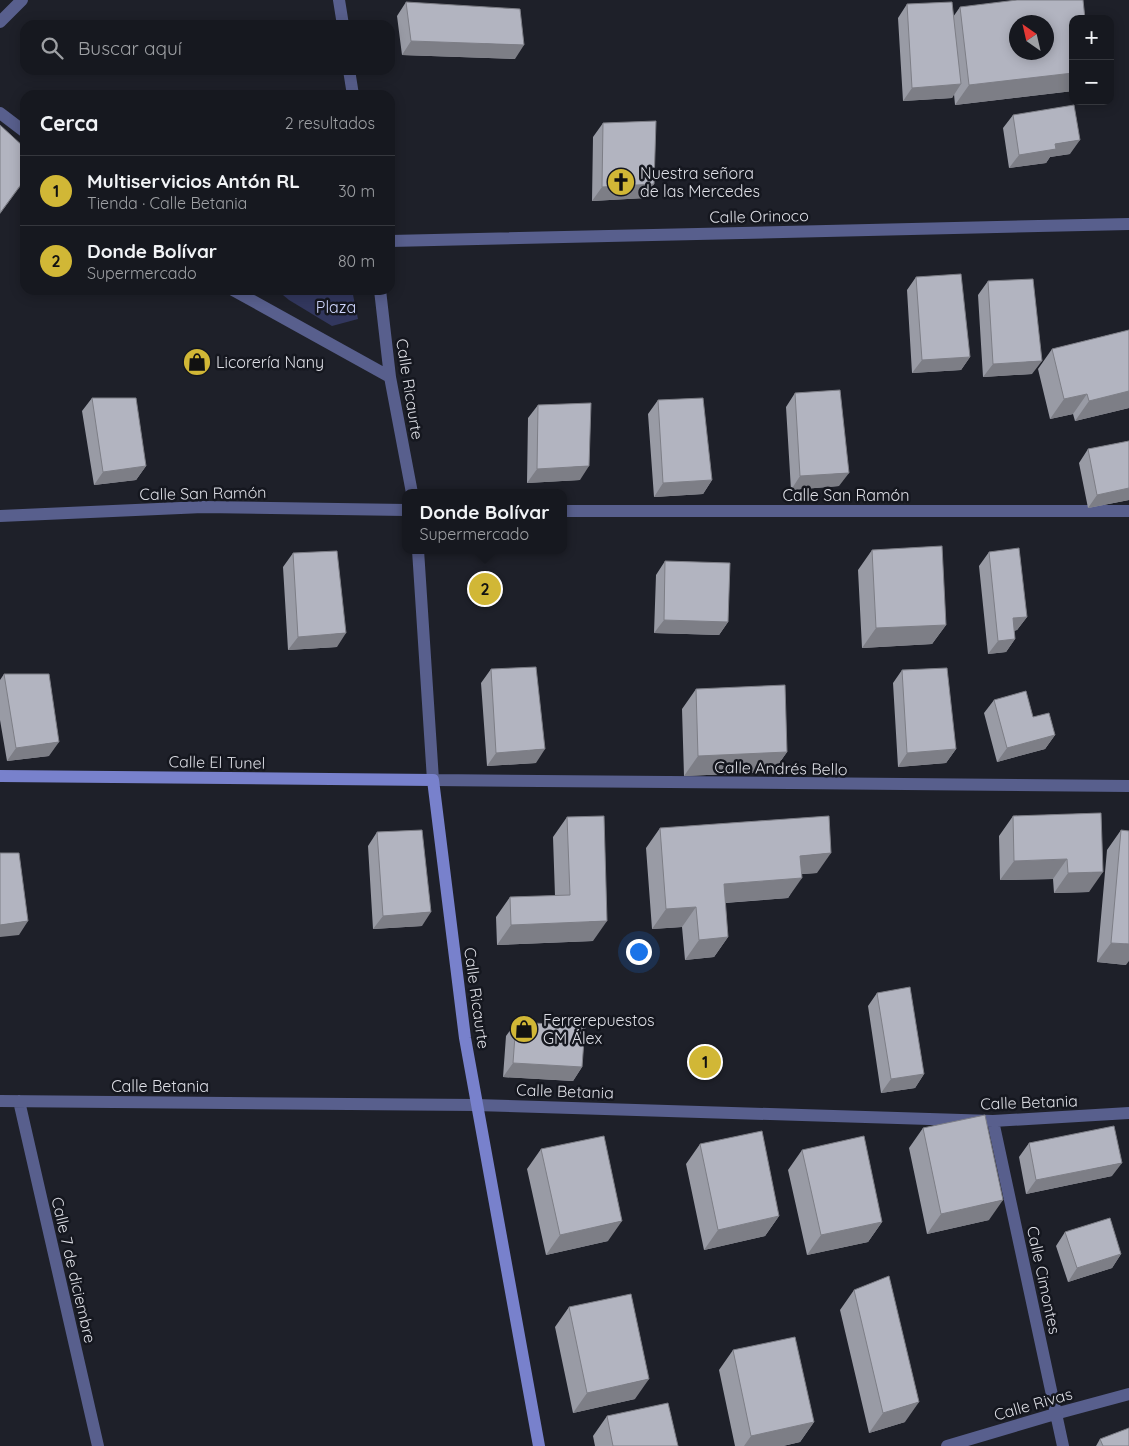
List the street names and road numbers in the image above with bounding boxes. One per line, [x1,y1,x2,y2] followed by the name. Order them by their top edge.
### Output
[709,205,809,227] street label: Calle Orinoco
[392,337,428,441] street label: Calle Ricaurte
[139,482,267,504] street label: Calle San Ramón
[782,485,910,505] street label: Calle San Ramón
[168,751,266,773] street label: Calle El Tunel
[714,757,848,779] street label: Calle Andrés Bello
[460,946,494,1050] street label: Calle Ricaurte
[111,1076,209,1096] street label: Calle Betania
[516,1079,614,1103] street label: Calle Betania
[980,1090,1078,1114] street label: Calle Betania
[47,1195,101,1345] street label: Calle 7 de diciembre
[1023,1224,1065,1336] street label: Calle Cimontes
[992,1383,1074,1425] street label: Calle Rivas

